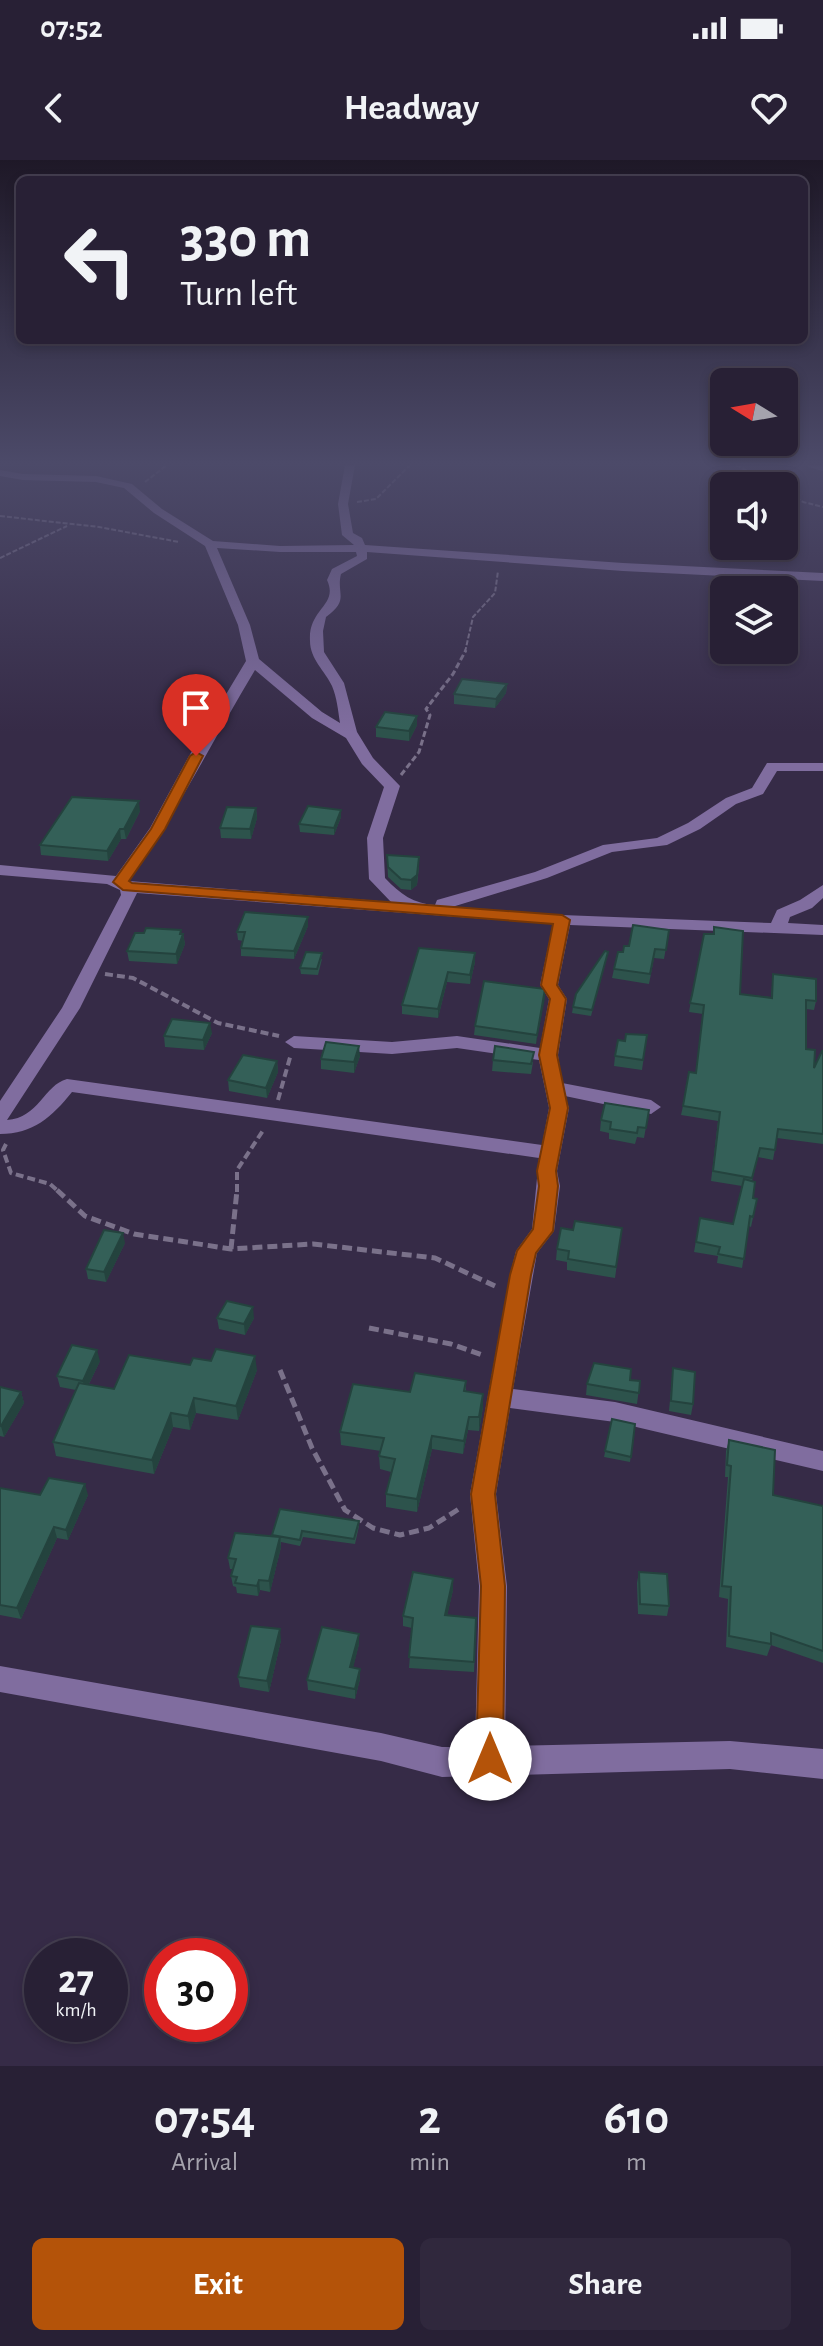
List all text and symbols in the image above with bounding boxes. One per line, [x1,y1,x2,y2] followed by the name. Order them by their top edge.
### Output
[40,13,103,43] text: 07:52
[32,86,76,130] icon: back
[747,86,791,130] icon: heart
[344,90,479,126] text: Headway
[48,208,152,312] icon: left
[180,211,311,267] text: 330 m
[180,276,297,312] text: Turn left
[710,368,798,456] north arrow
[710,368,798,664] map controls
[710,472,798,560] button: sound
[710,576,798,664] button: layers
[162,674,230,756] pin
[174,686,218,730] icon: arrive
[448,1717,532,1801] position arrow
[144,1938,248,2042] speed limit sign: 30
[58,1960,94,2000] text: 27
[55,2000,97,2020] text: km/h
[154,2095,255,2143] text: 07:54
[418,2095,441,2143] text: 2
[604,2095,669,2143] text: 610
[171,2149,238,2175] text: Arrival
[409,2149,450,2175] text: min
[626,2149,647,2175] text: m
[32,2238,404,2330] button: Exit
[420,2238,791,2330] button: Share

